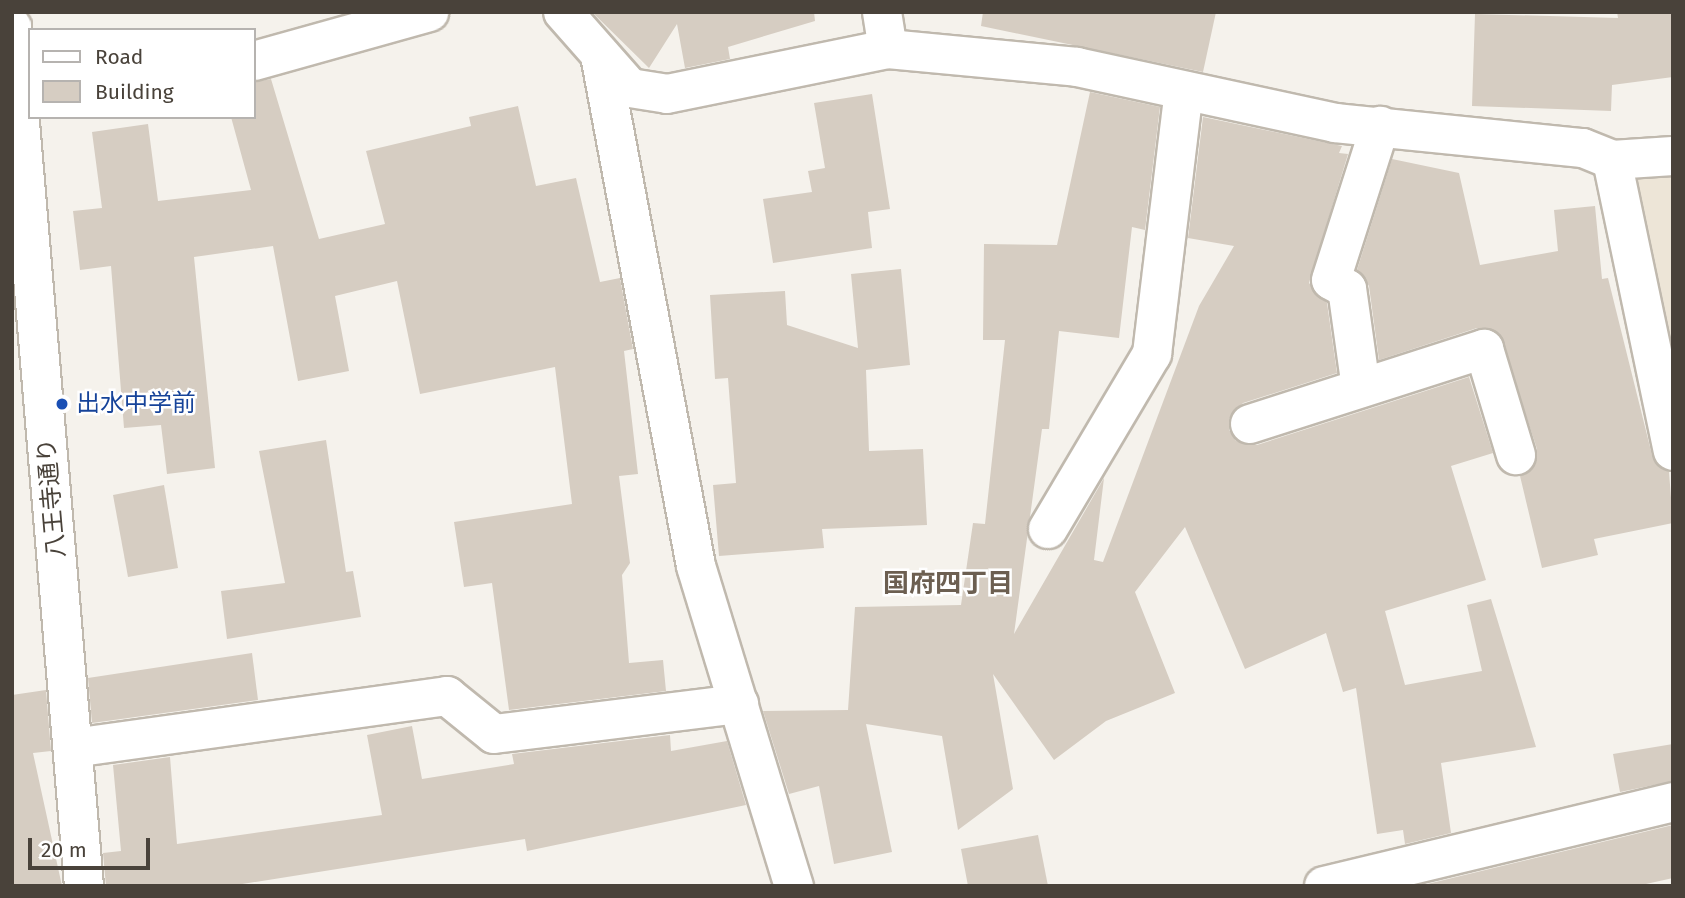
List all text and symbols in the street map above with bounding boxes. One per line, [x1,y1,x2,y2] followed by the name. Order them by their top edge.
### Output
[28,28,256,119] legend
[95,44,143,70] text: Road
[95,79,174,105] text: Building
[76,390,196,418] place label: 出水中学前
[54,396,70,412] marker: 出水中学前
[32,437,72,559] street label: 八王寺通り
[883,568,1013,600] district label: 国府四丁目
[32,824,154,868] scale bar
[41,837,87,863] text: 20 m

